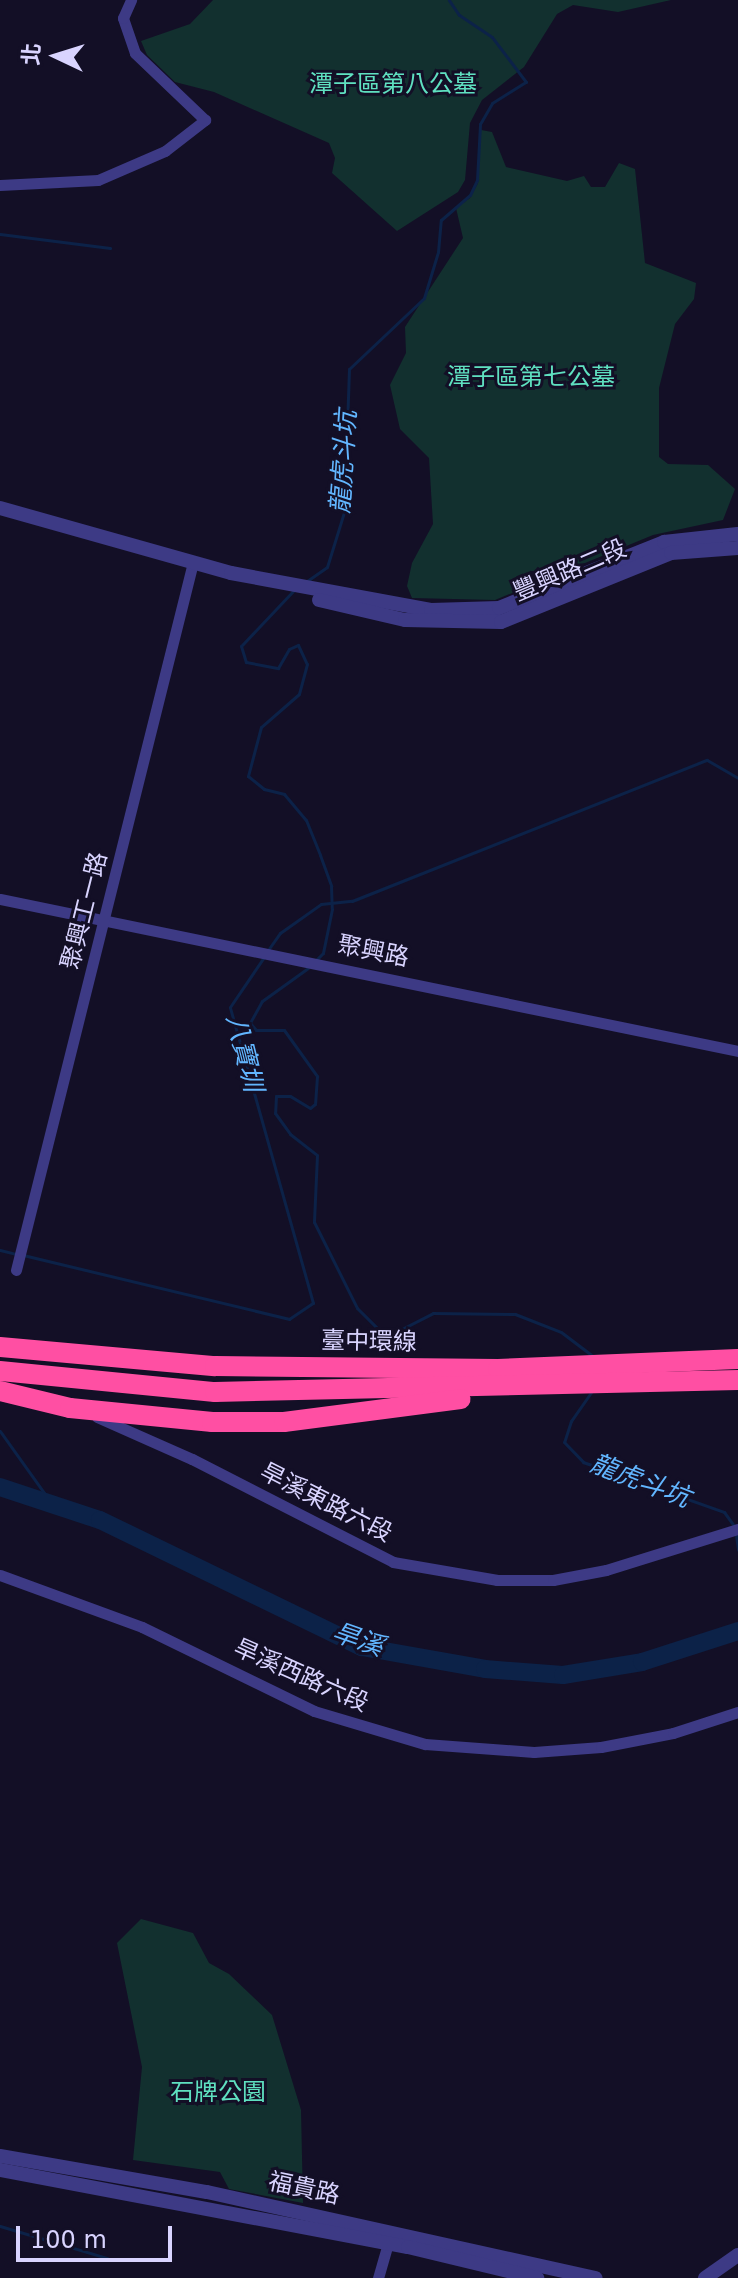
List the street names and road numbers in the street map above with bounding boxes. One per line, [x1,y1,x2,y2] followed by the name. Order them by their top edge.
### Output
[509,534,631,608] street label: 豐興路二段
[57,849,113,973] street label: 聚興工一路
[335,931,411,973] street label: 聚興路
[321,1327,417,1357] street label: 臺中環線
[255,1457,397,1549] street label: 旱溪東路六段
[229,1634,373,1718] street label: 旱溪西路六段
[266,2167,342,2211] street label: 福貴路

